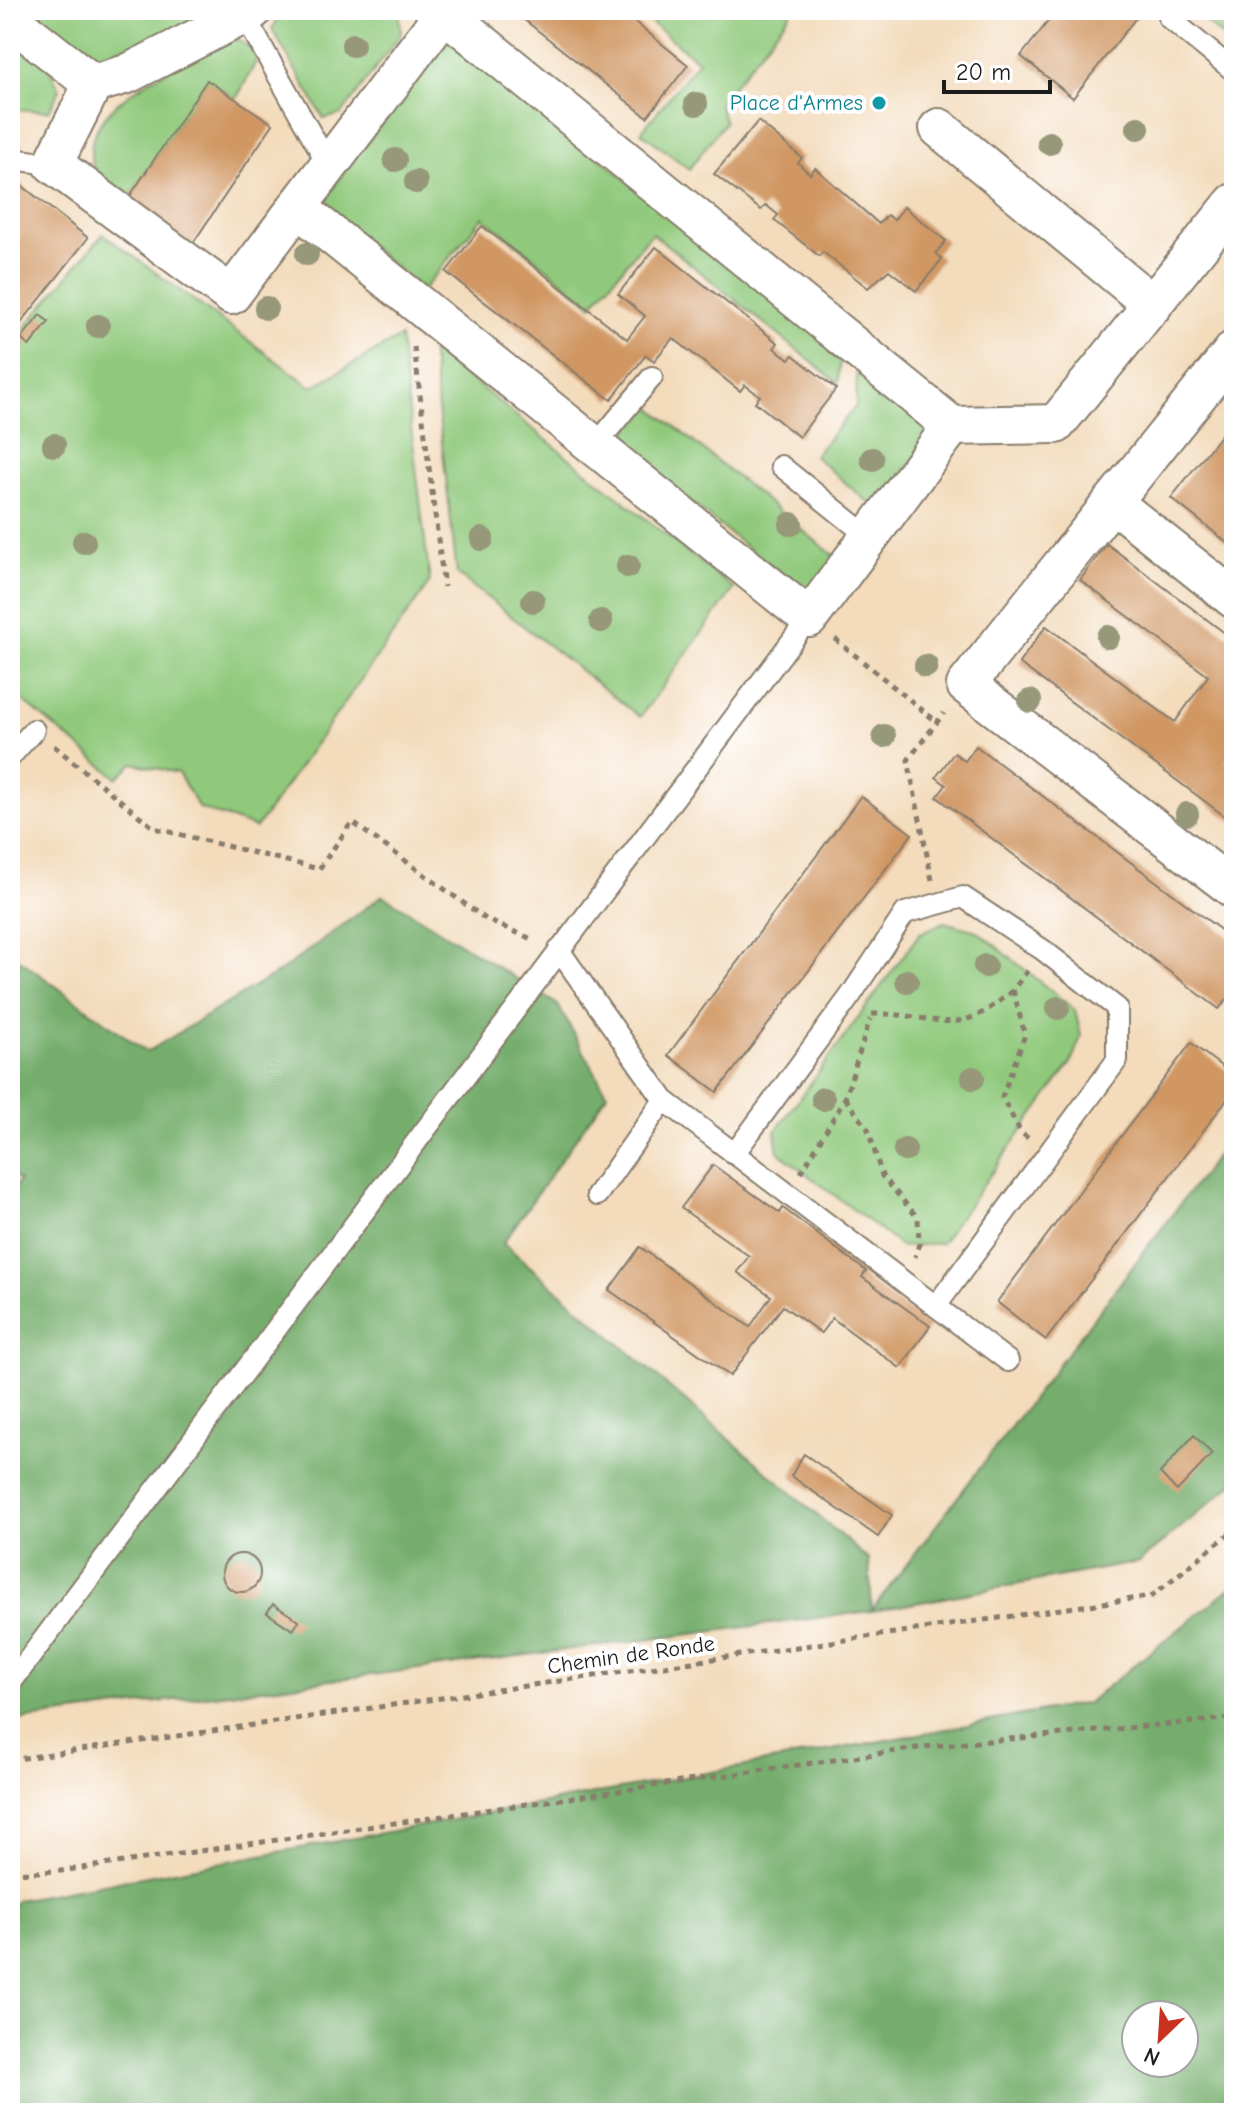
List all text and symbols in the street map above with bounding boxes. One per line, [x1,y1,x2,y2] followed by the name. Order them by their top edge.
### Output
[944,44,1050,94] scale bar
[956,58,1011,86] text: 20 m
[730,90,863,116] place label: Place d'Armes
[870,94,888,112] marker: Place d'Armes
[546,1630,716,1680] street label: Chemin de Ronde
[1120,1999,1200,2079] north arrow
[1140,2041,1164,2071] text: N

